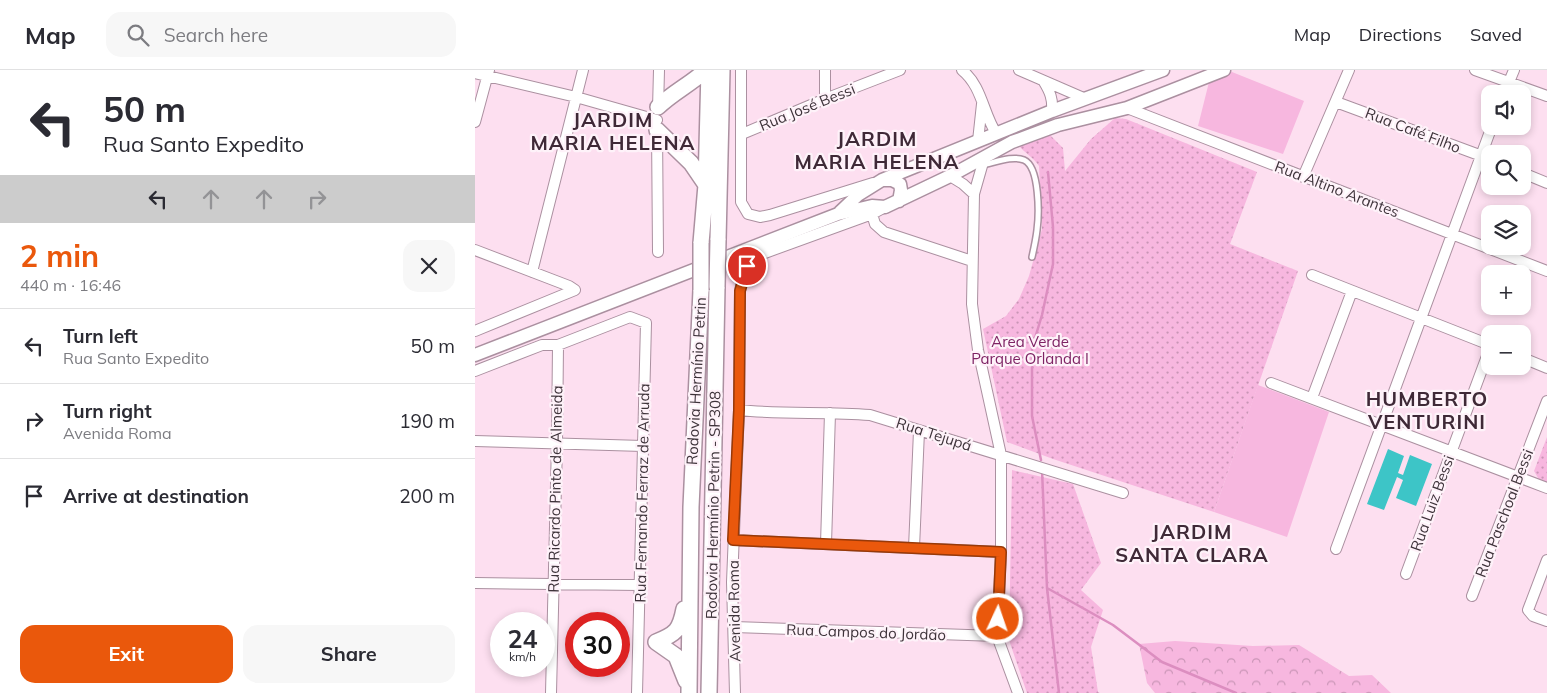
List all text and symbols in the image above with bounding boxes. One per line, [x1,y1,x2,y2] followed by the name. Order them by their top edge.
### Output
[106,12,456,57] search box
[25,20,76,50] text: Map
[124,21,152,49] icon: search
[164,23,268,47] text: Search here
[1294,23,1331,46] text: Map
[1359,23,1442,46] text: Directions
[1470,23,1522,46] text: Saved
[756,79,858,135] street label: Rua José Bessi
[1481,85,1531,375] map controls
[1481,85,1531,135] button: sound
[103,87,186,131] text: 50 m
[20,90,85,155] icon: left
[1363,103,1463,157] street label: Rua Café Filho
[530,107,696,155] district label: JARDIM MARIA HELENA
[794,126,960,174] district label: JARDIM MARIA HELENA
[103,130,304,158] text: Rua Santo Expedito
[1481,145,1531,195] button: search
[1272,157,1402,221] street label: Rua Altino Arantes
[144,185,172,213] icon: left
[197,185,225,213] icon: ahead
[250,185,278,213] icon: ahead
[303,185,331,213] icon: right
[1481,205,1531,255] button: layers
[20,237,99,275] text: 2 min
[403,240,455,292] button: close
[726,245,768,287] pin
[733,252,761,280] icon: arrive
[1481,265,1531,315] button: +
[20,275,121,295] text: 440 m · 16:46
[682,297,710,465] street label: Rodovia Hermínio Petrin
[63,324,138,348] text: Turn left
[1481,325,1531,375] button: −
[20,332,48,360] icon: left
[971,332,1089,368] park label: Area Verde Parque Orlanda I
[411,334,455,358] text: 50 m
[63,348,209,368] text: Rua Santo Expedito
[631,383,653,603] street label: Rua Fernando Ferraz de Arruda
[544,385,566,593] street label: Rua Ricardo Pinto de Almeida
[1366,386,1488,434] district label: HUMBERTO VENTURINI
[702,391,724,619] street label: Rodovia Hermínio Petrin - SP308
[63,399,152,423] text: Turn right
[20,407,48,435] icon: right
[399,409,455,433] text: 190 m
[894,413,974,455] street label: Rua Tejupá
[63,423,172,443] text: Avenida Roma
[1471,446,1537,580] street label: Rua Paschoal Bessi
[1406,452,1458,554] street label: Rua Luiz Bessi
[20,482,48,510] icon: arrive
[63,484,249,508] text: Arrive at destination
[399,484,455,508] text: 200 m
[1115,519,1269,567] district label: JARDIM SANTA CLARA
[724,560,744,662] street label: Avenida Roma
[971,592,1023,644] position arrow
[565,612,630,677] speed limit sign: 30
[786,620,946,644] street label: Rua Campos do Jordão
[507,623,538,654] text: 24
[20,625,233,683] button: Exit
[243,625,455,683] button: Share
[509,649,536,664] text: km/h

